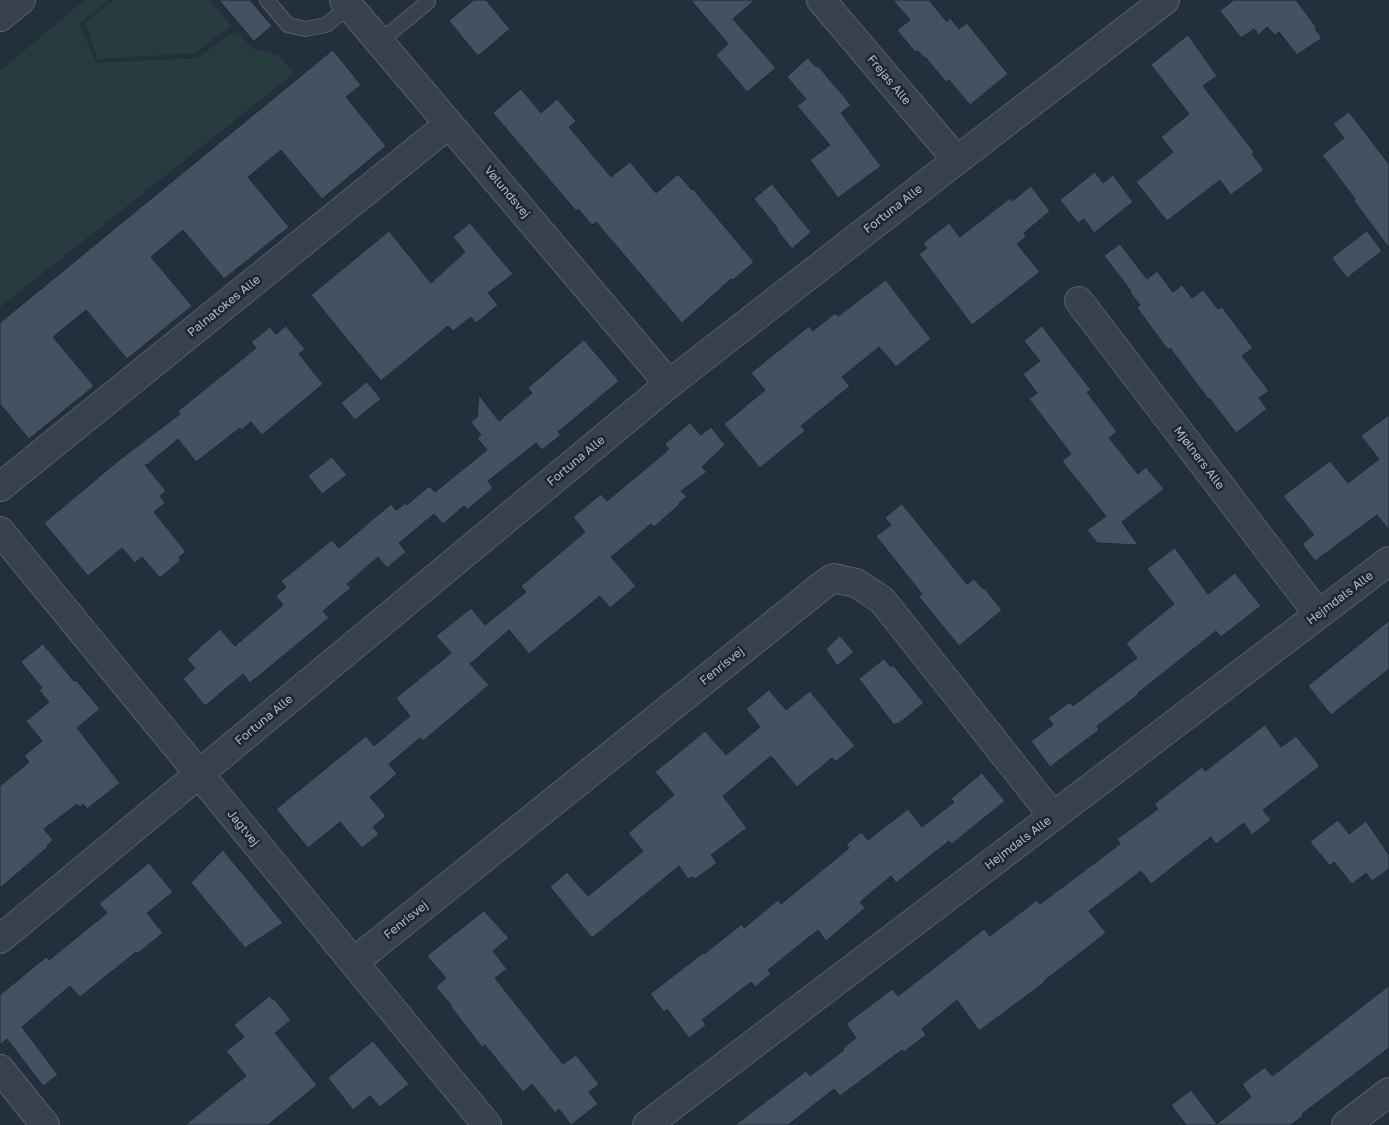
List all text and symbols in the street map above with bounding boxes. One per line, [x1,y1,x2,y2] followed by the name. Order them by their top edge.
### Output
[864,52,914,108] street label: Frejas Alle
[481,163,533,221] street label: Vølundsvej
[861,182,925,236] street label: Fortuna Alle
[185,272,263,340] street label: Palnatokes Alle
[1171,424,1227,492] street label: Mjølners Alle
[544,433,608,489] street label: Fortuna Alle
[1304,568,1376,628] street label: Hejmdals Alle
[697,644,747,688] street label: Fenrisvej
[232,692,296,748] street label: Fortuna Alle
[224,807,262,849] street label: Jagtvej
[982,813,1054,873] street label: Hejmdals Alle
[381,898,431,942] street label: Fenrisvej

